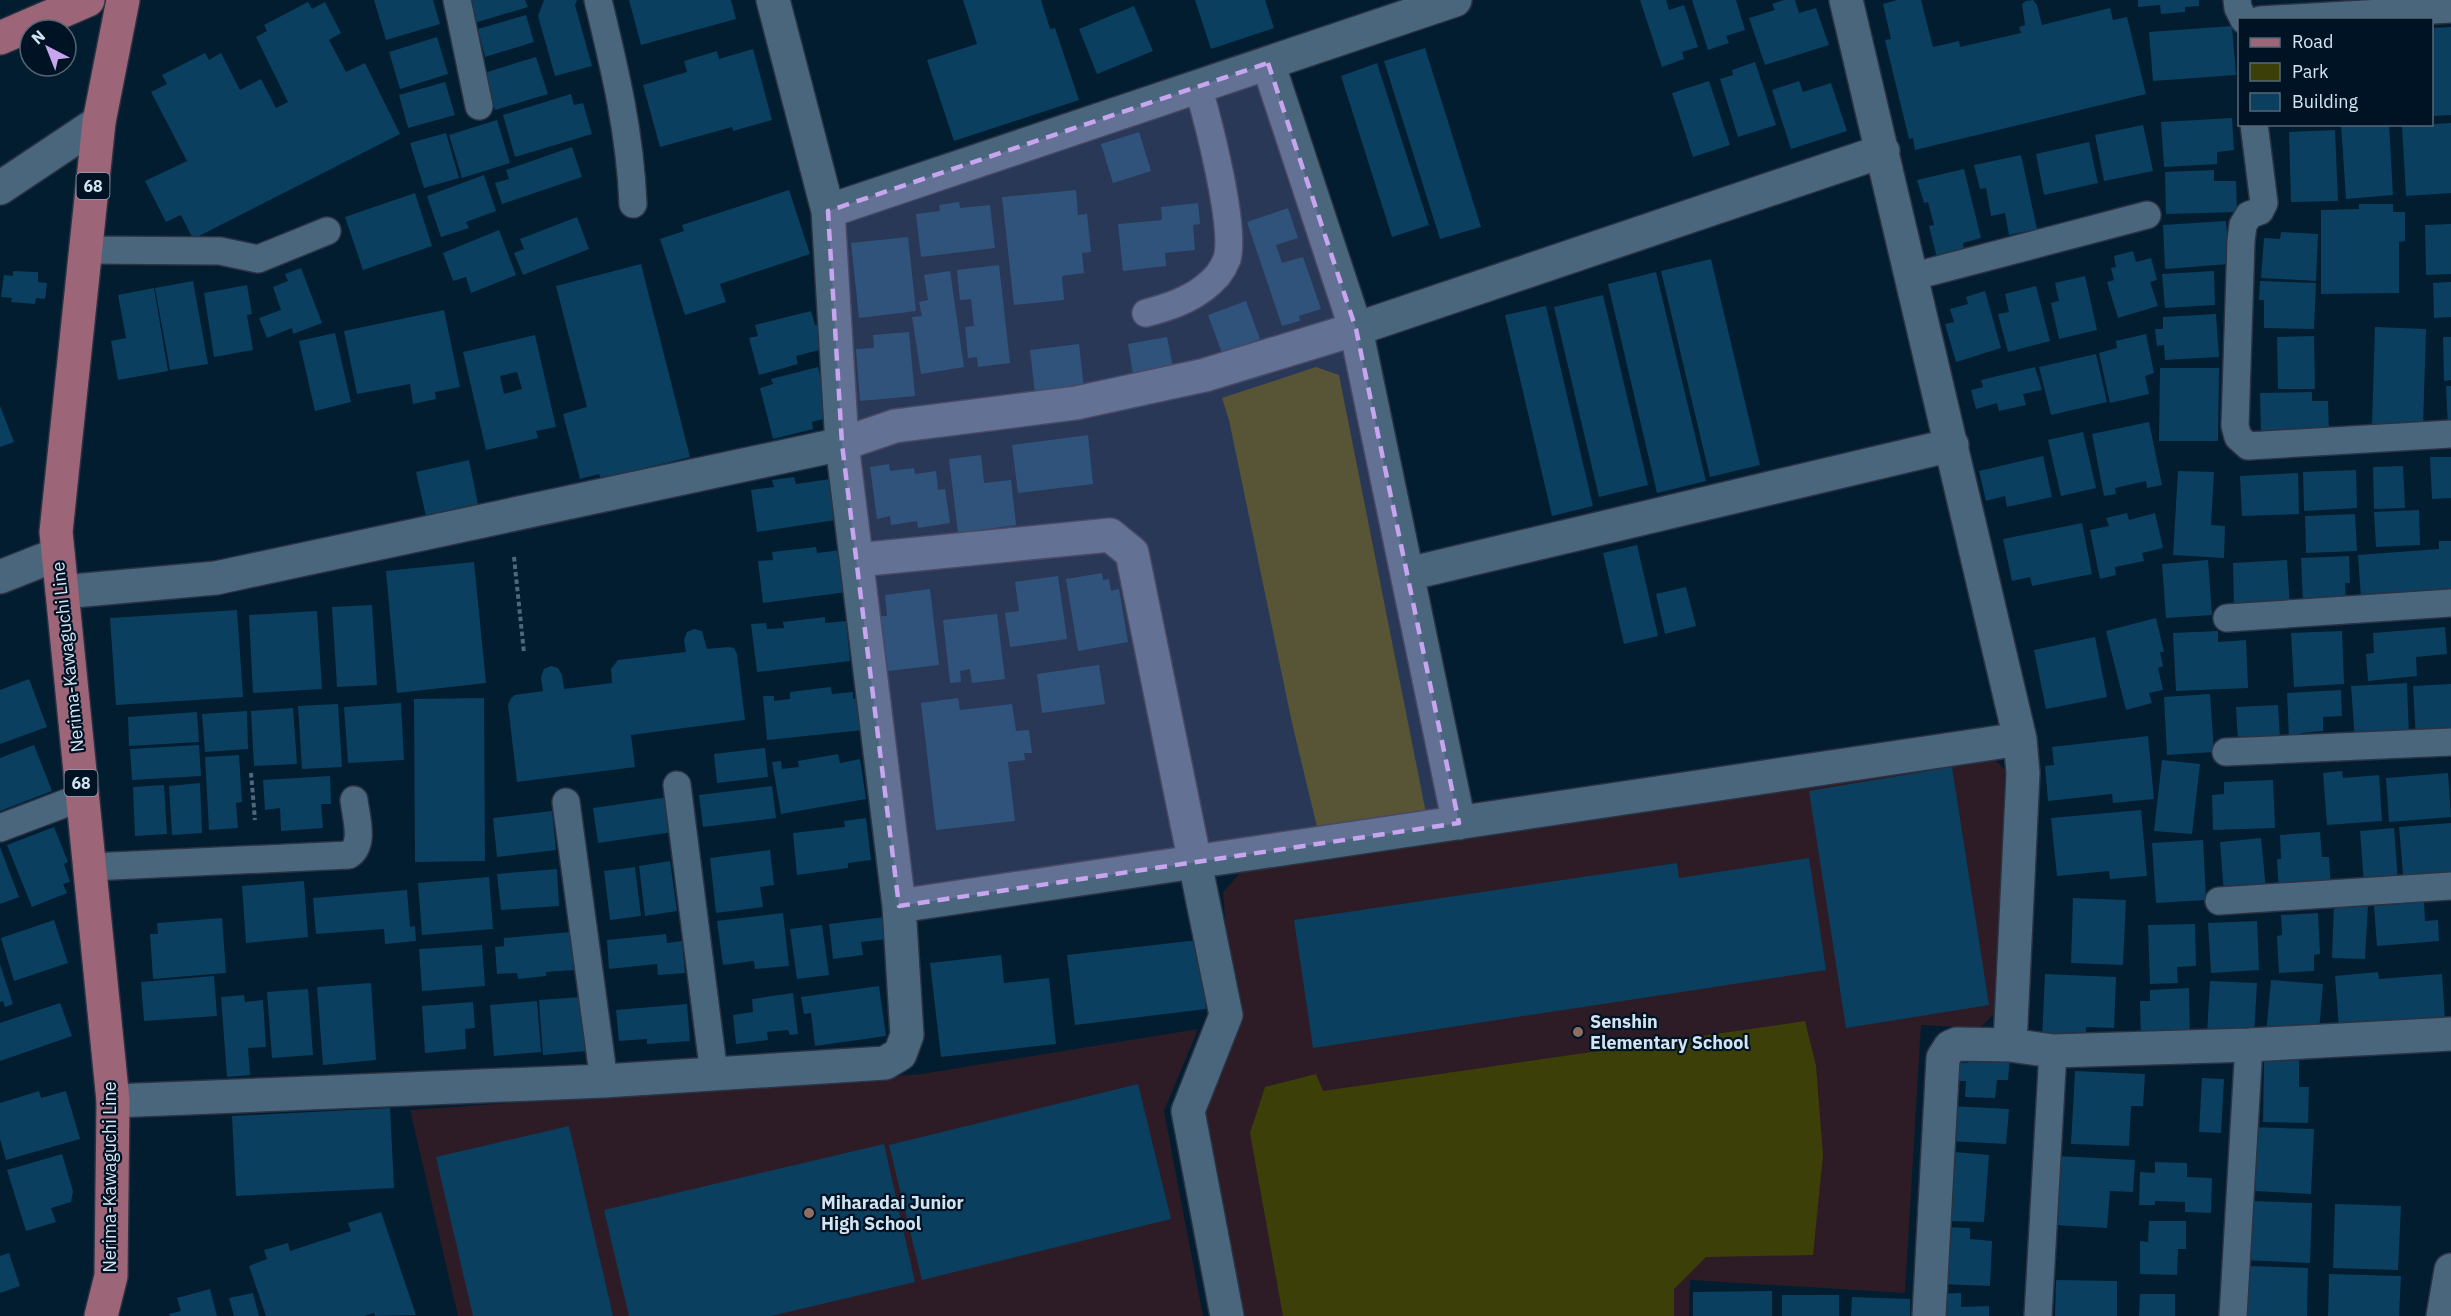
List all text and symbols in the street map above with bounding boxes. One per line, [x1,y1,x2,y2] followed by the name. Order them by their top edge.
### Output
[18,18,78,78] north arrow
[2238,18,2433,126] legend
[27,26,49,48] text: N
[2292,30,2333,53] text: Road
[2292,60,2329,83] text: Park
[2292,90,2359,113] text: Building
[76,173,110,199] road number: 68
[46,561,89,753] street label: Nerima-Kawaguchi Line
[64,770,98,796] road number: 68
[1590,1010,1749,1054] place label: Senshin Elementary School
[1571,1025,1585,1039] marker: Senshin Elementary School
[98,1081,121,1273] street label: Nerima-Kawaguchi Line
[821,1191,964,1235] place label: Miharadai Junior High School
[802,1206,816,1220] marker: Miharadai Junior High School

